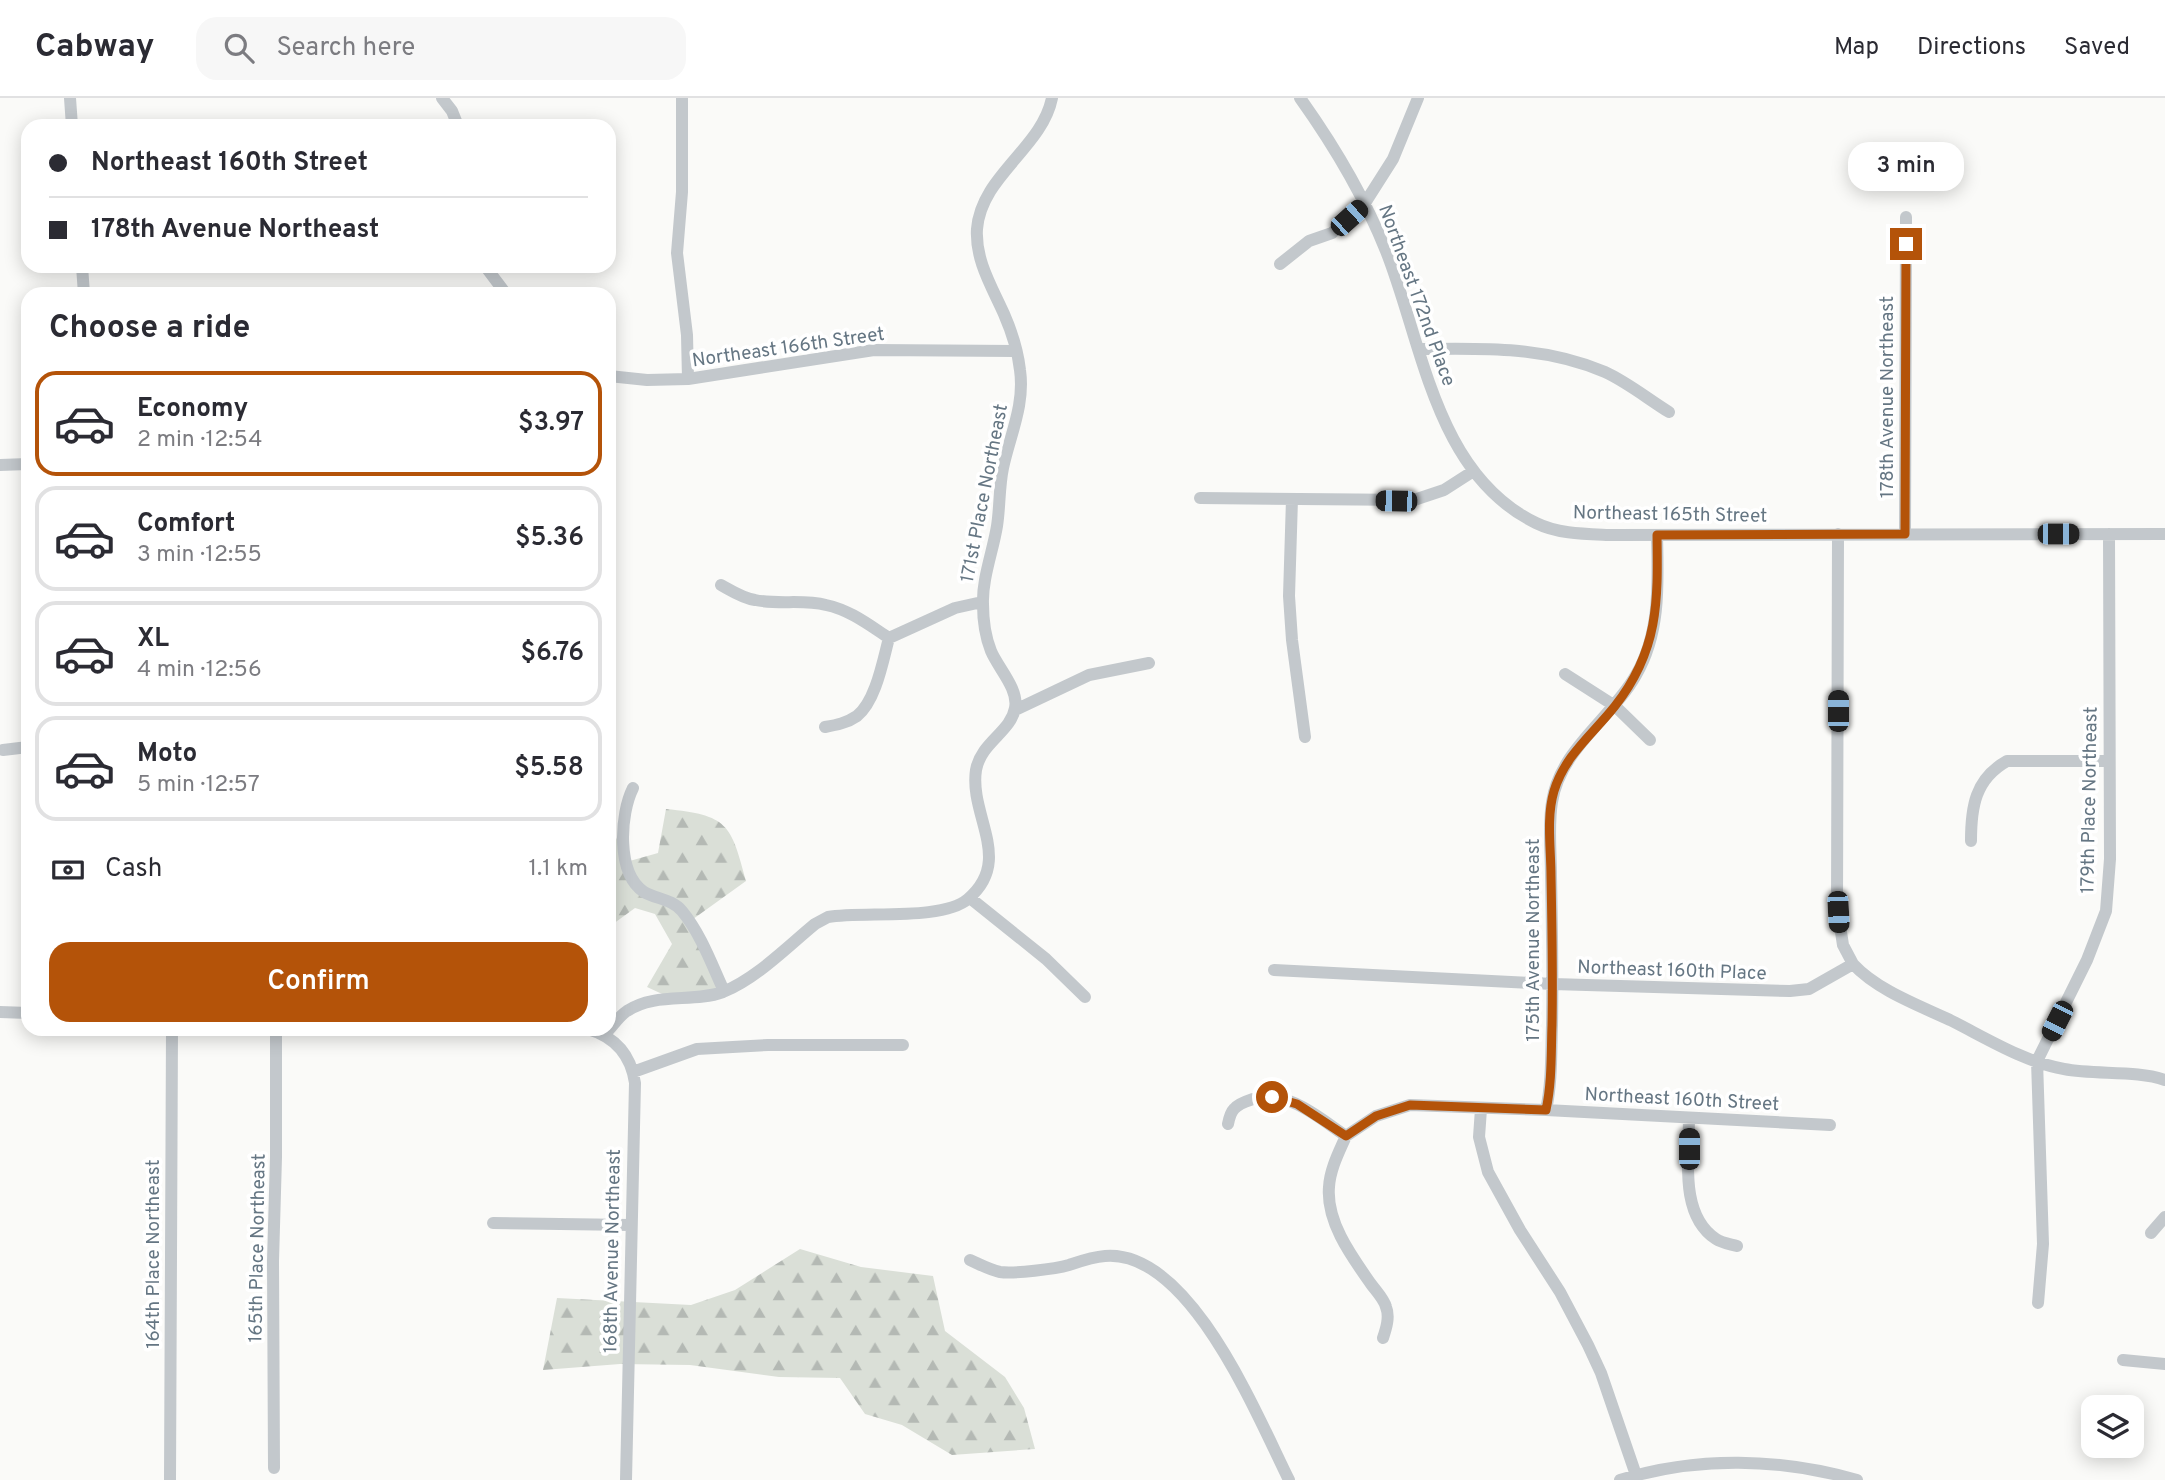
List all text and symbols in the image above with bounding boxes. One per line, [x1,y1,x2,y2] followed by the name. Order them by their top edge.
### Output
[196,17,686,80] search box
[35,27,154,69] text: Cabway
[220,29,258,67] icon: search
[276,32,415,65] text: Search here
[1834,33,1879,63] text: Map
[1917,33,2026,63] text: Directions
[2064,33,2130,63] text: Saved
[1848,142,1964,192] callout: 3 min
[91,147,368,180] text: Northeast 160th Street
[1876,152,1936,181] text: 3 min
[1327,196,1372,240] car
[1372,202,1460,390] street label: Northeast 172nd Place
[91,214,379,247] text: 178th Avenue Northeast
[1890,228,1922,260] route end
[1876,296,1900,498] street label: 178th Avenue Northeast
[49,309,250,349] text: Choose a ride
[691,323,886,373] street label: Northeast 166th Street
[53,392,116,455] icon: car
[137,393,248,426] text: Economy
[956,402,1014,585] street label: 171st Place Northeast
[518,407,584,440] text: $3.97
[137,426,262,455] text: 2 min · 12:54
[1375,490,1418,512] car
[1573,501,1767,529] street label: Northeast 165th Street
[53,507,116,570] icon: car
[137,508,235,541] text: Comfort
[515,522,584,555] text: $5.36
[2038,524,2080,545] car
[137,541,262,570] text: 3 min · 12:55
[53,622,116,685] icon: car
[137,623,169,656] text: XL
[520,637,584,670] text: $6.76
[137,656,262,685] text: 4 min · 12:56
[1828,690,1849,732] car
[2076,706,2104,894] street label: 179th Place Northeast
[53,737,116,800] icon: car
[137,738,197,771] text: Moto
[514,752,584,785] text: $5.58
[137,771,260,800] text: 5 min · 12:57
[1522,838,1546,1042] street label: 175th Avenue Northeast
[49,851,87,889] icon: cash
[105,853,162,886] text: Cash
[529,855,588,884] text: 1.1 km
[1827,890,1850,934] car
[49,942,588,1022] button: Confirm
[1577,956,1767,986] street label: Northeast 160th Place
[2039,998,2076,1044] car
[1256,1081,1288,1113] route start
[1584,1083,1780,1117] street label: Northeast 160th Street
[1679,1128,1700,1170] car
[599,1149,627,1353] street label: 168th Avenue Northeast
[244,1153,272,1343] street label: 165th Place Northeast
[142,1159,166,1349] street label: 164th Place Northeast
[2081,1395,2144,1458] map controls
[2081,1395,2144,1458] button: layers

